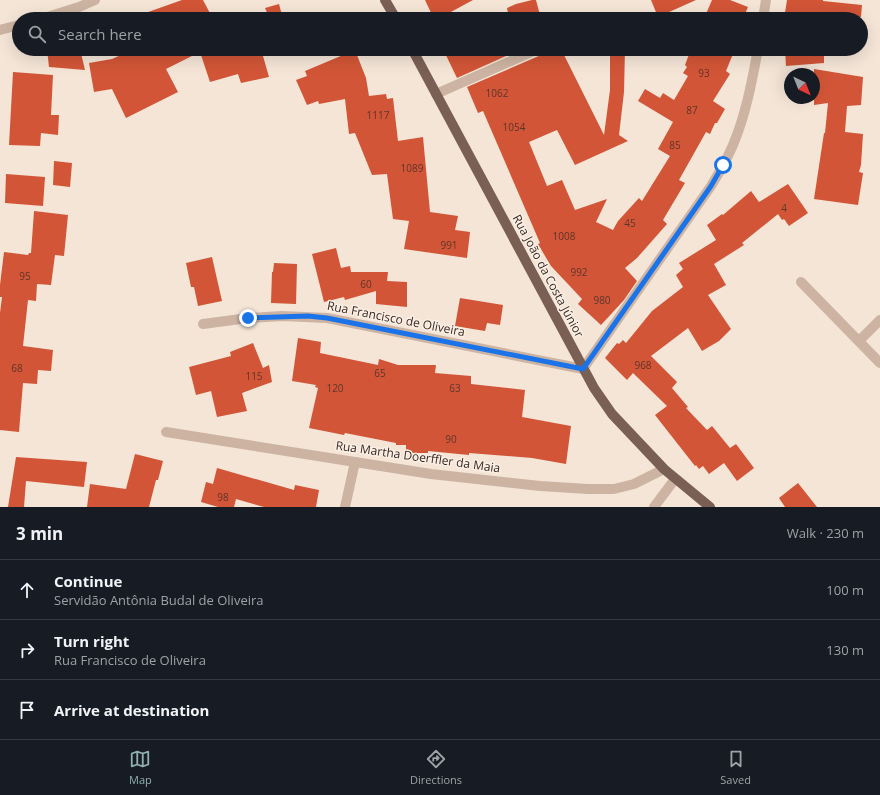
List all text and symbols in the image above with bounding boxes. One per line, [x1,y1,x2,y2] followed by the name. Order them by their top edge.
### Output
[12,12,868,56] search box
[26,23,48,45] icon: search
[58,24,142,44] text: Search here
[698,66,710,80] house number: 93
[784,68,820,104] north arrow
[486,86,509,100] house number: 1062
[686,103,698,117] house number: 87
[367,108,390,122] house number: 1117
[503,120,526,134] house number: 1054
[669,138,681,152] house number: 85
[714,156,732,174] route start
[401,161,424,175] house number: 1089
[781,201,787,215] house number: 4
[509,211,588,340] street label: Rua João da Costa Júnior
[624,216,636,230] house number: 45
[553,229,576,243] house number: 1008
[440,238,458,252] house number: 991
[570,265,588,279] house number: 992
[19,269,31,283] house number: 95
[360,277,372,291] house number: 60
[593,293,611,307] house number: 980
[326,297,467,340] street label: Rua Francisco de Oliveira
[239,309,257,327] route end
[634,358,652,372] house number: 968
[11,361,23,375] house number: 68
[374,366,386,380] house number: 65
[245,369,263,383] house number: 115
[326,381,344,395] house number: 120
[449,381,461,395] house number: 63
[445,432,457,446] house number: 90
[335,437,501,476] street label: Rua Martha Doerffler da Maia
[217,490,229,504] house number: 98
[16,522,63,545] text: 3 min
[787,524,864,542] text: Walk · 230 m
[54,571,122,591] text: Continue
[16,579,38,601] icon: ahead
[826,581,864,599] text: 100 m
[54,591,264,609] text: Servidão Antônia Budal de Oliveira
[54,631,129,651] text: Turn right
[16,639,38,661] icon: right
[826,641,864,659] text: 130 m
[54,651,206,669] text: Rua Francisco de Oliveira
[16,699,38,721] icon: arrive
[54,700,209,720] text: Arrive at destination
[129,748,152,787] tab: Map
[410,748,462,787] tab: Directions
[720,748,751,787] tab: Saved

